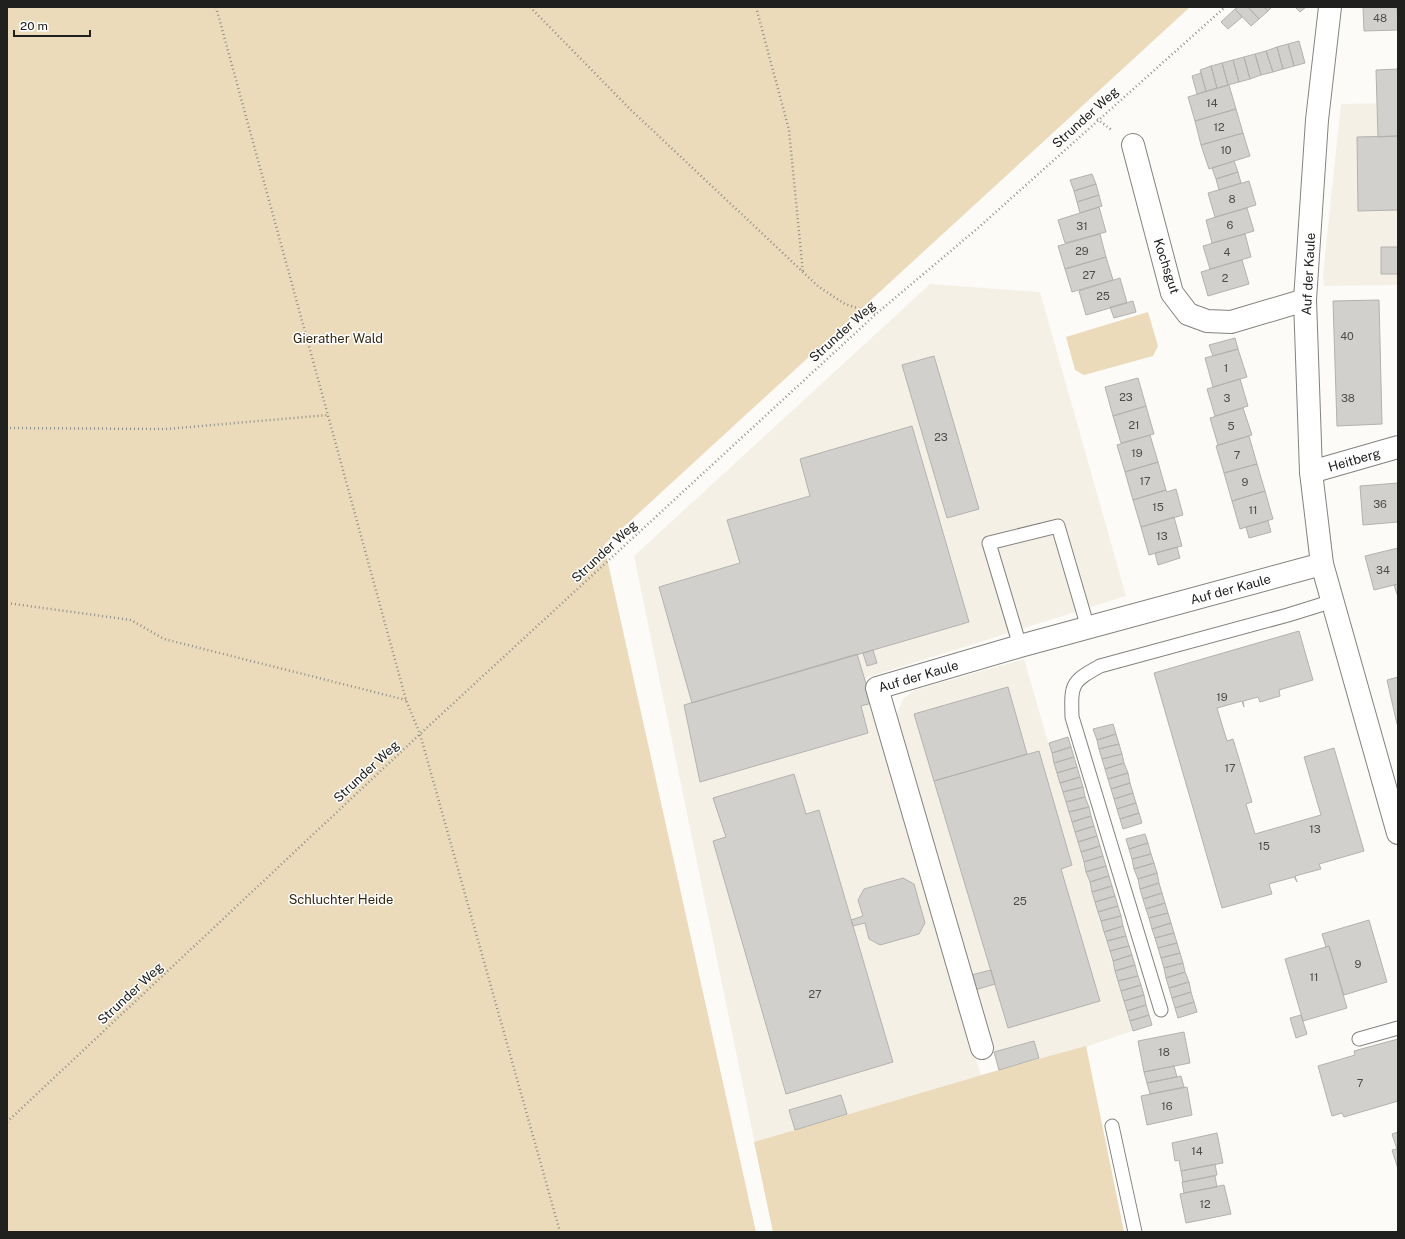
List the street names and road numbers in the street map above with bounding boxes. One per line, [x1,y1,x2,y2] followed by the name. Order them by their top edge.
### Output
[1049,84,1122,151] street label: Strunder Weg
[1299,232,1318,316] street label: Auf der Kaule
[1151,237,1183,296] street label: Kochsgut
[806,298,879,365] street label: Strunder Weg
[1327,445,1382,475] street label: Heitberg
[569,517,640,586] street label: Strunder Weg
[1189,571,1272,607] street label: Auf der Kaule
[877,657,960,695] street label: Auf der Kaule
[331,737,402,806] street label: Strunder Weg
[95,959,166,1028] street label: Strunder Weg

